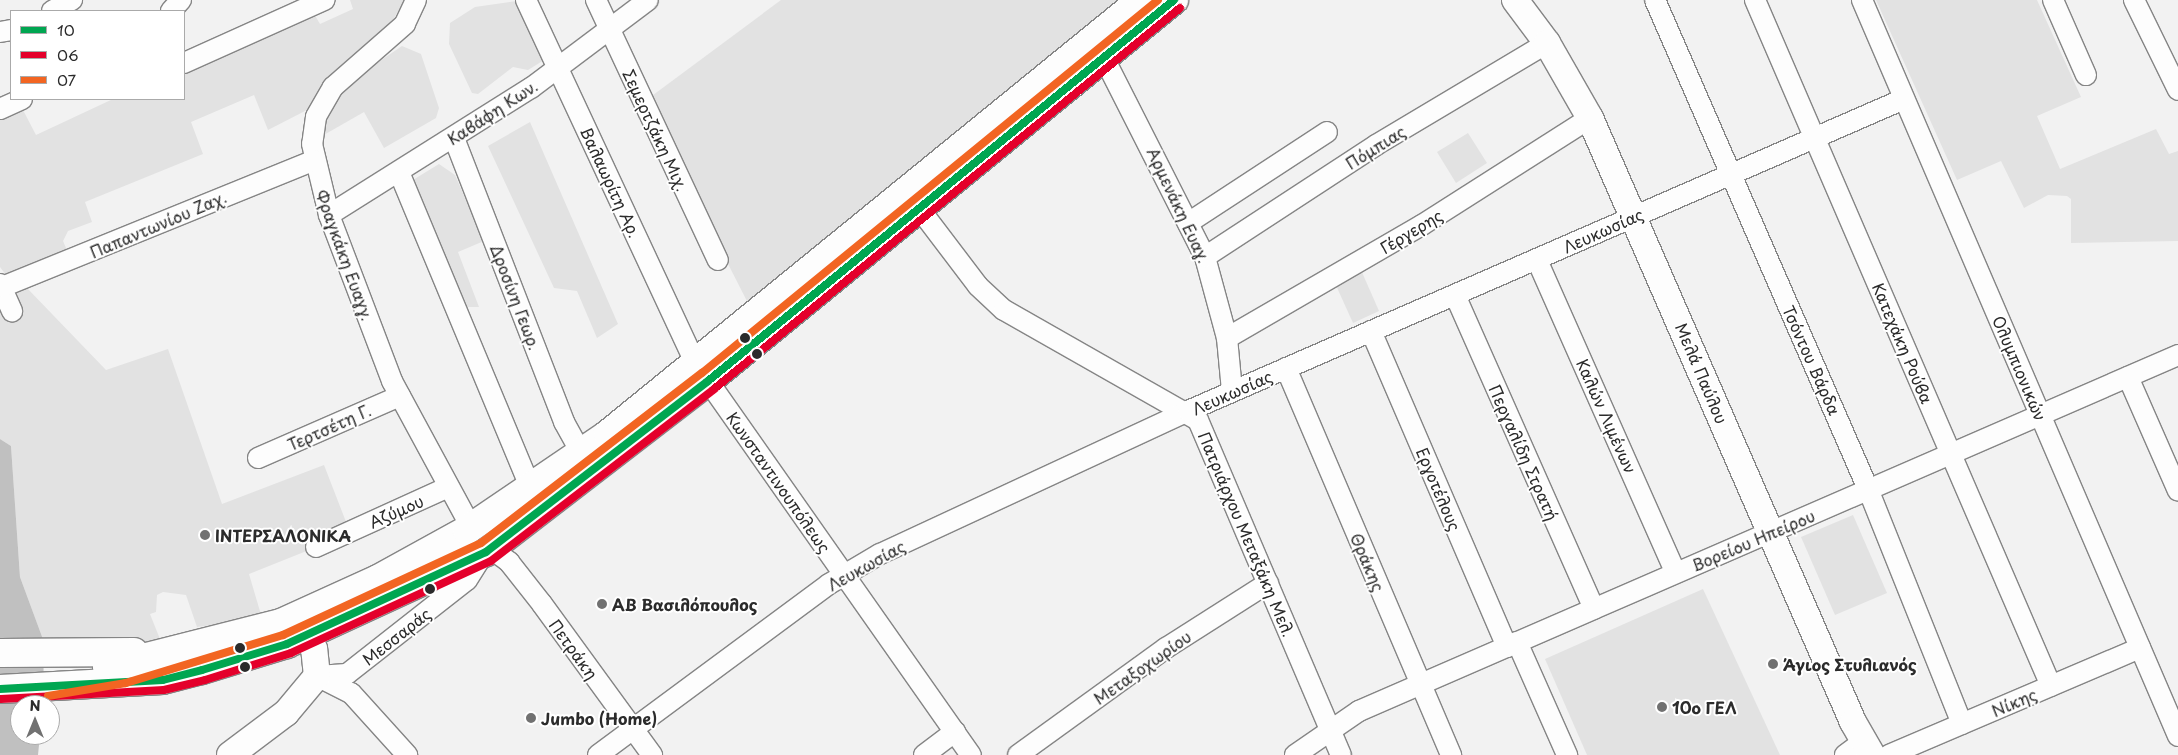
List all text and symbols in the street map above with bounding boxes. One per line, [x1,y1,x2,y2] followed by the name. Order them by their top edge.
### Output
[10,10,185,100] legend
[57,18,75,41] text: 10
[57,43,78,66] text: 06
[619,66,693,194] street label: Σεμερτζάκη Μιχ.
[57,68,76,91] text: 07
[443,76,541,148] street label: Καβάφη Κων.
[1341,121,1409,173] street label: Πόμπιας
[577,124,645,240] street label: Βαλαωρίτη Αρ.
[1144,144,1214,266] street label: Αρμενάκη Ευαγ.
[87,187,229,261] street label: Παπαντωνίου Ζαχ.
[312,187,378,323] street label: Φραγκάκη Ευαγγ.
[1560,204,1646,256] street label: Λευκωσίας
[1376,205,1446,257] street label: Γέργερης
[487,241,545,353] street label: Δροσίνη Γεωρ.
[1869,279,1937,407] street label: Κατεχάκη Ρούβα
[1779,302,1845,418] street label: Τσόντου Βάρδα
[1989,313,2051,423] street label: Ολυμπιονικών
[1672,320,1732,426] street label: Μελά Παύλου
[740,333,750,343] unlabelled marker
[752,349,762,359] unlabelled marker
[1573,356,1641,476] street label: Καλών Λιμένων
[1189,366,1275,418] street label: Λευκωσίας
[1485,381,1563,523] street label: Περγαλίδη Στρατή
[284,400,374,454] street label: Τερτσέτη Γ.
[723,408,835,556] street label: Κωνσταντινουπόλεως
[1195,429,1299,639] street label: Πατριάρχου Μεταξάκη Μελ.
[1413,445,1465,533] street label: Εργοτέλους
[366,491,426,531] street label: Αζύμου
[1689,505,1817,575] street label: Βορείου Ηπείρου
[215,525,351,545] place label: ΙΝΤΕΡΣΑΛΟΝΙΚΑ
[199,529,211,541] marker: ΙΝΤΕΡΣΑΛΟΝΙΚΑ
[1347,530,1389,594] street label: Θράκης
[824,536,908,594] street label: Λευκωσίας
[425,584,435,594] unlabelled marker
[612,594,758,614] place label: ΑΒ Βασιλόπουλος
[596,598,608,610] marker: ΑΒ Βασιλόπουλος
[358,603,434,669] street label: Μεσσαράς
[546,615,602,683] street label: Πετράκη
[1090,626,1194,708] street label: Μεταξοχωρίου
[235,643,245,653] unlabelled marker
[1783,654,1917,674] place label: Άγιος Στυλιανός
[1767,658,1779,670] marker: Άγιος Στυλιανός
[240,662,250,672] unlabelled marker
[1989,684,2039,720] street label: Νίκης
[10,695,60,745] north arrow
[29,695,41,716] text: N
[1672,697,1737,717] place label: 10ο ΓΕΛ
[1656,701,1668,713] marker: 10ο ΓΕΛ
[541,708,658,728] place label: Jumbo (Home)
[525,712,537,724] marker: Jumbo (Home)

